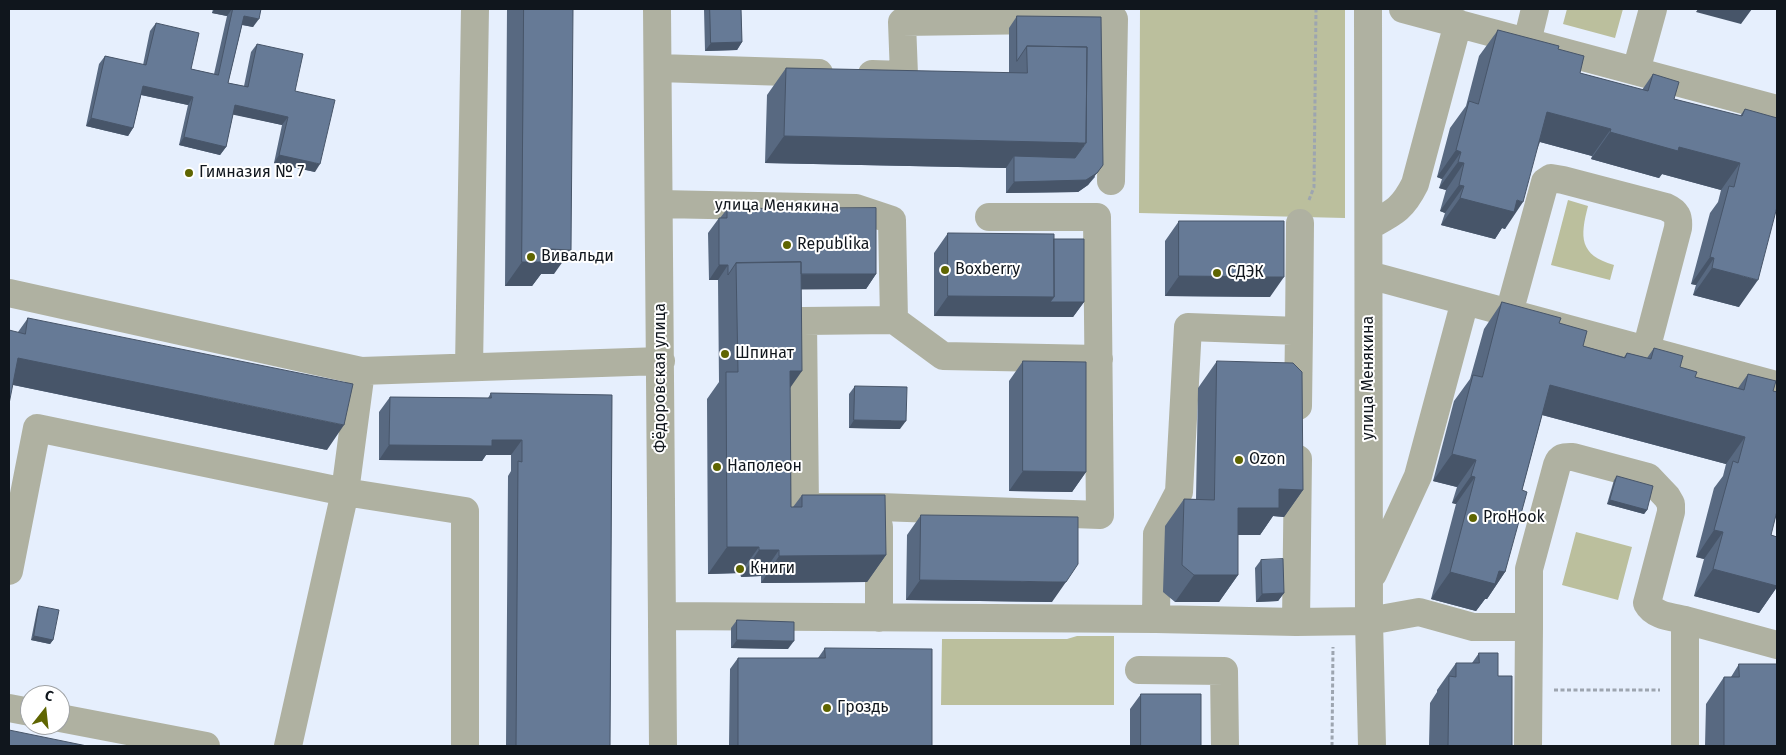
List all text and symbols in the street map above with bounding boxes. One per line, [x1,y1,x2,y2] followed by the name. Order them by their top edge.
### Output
[199,163,304,183] place label: Гимназия № 7
[183,167,195,179] marker: Гимназия № 7
[715,195,839,217] street label: улица Менякина
[797,235,869,255] place label: Republika
[781,239,793,251] marker: Republika
[541,247,614,267] place label: Вивальди
[525,251,537,263] marker: Вивальди
[955,260,1020,280] place label: Boxberry
[1227,263,1264,283] place label: СДЭК
[939,264,951,276] marker: Boxberry
[1211,267,1223,279] marker: СДЭК
[651,303,671,453] street label: Фёдоровская улица
[1359,316,1379,440] street label: улица Менякина
[735,344,794,364] place label: Шпинат
[719,348,731,360] marker: Шпинат
[1249,450,1286,470] place label: Ozon
[1233,454,1245,466] marker: Ozon
[727,457,802,477] place label: Наполеон
[711,461,723,473] marker: Наполеон
[1483,508,1545,528] place label: ProHook
[1467,512,1479,524] marker: ProHook
[750,559,795,579] place label: Книги
[734,563,746,575] marker: Книги
[20,685,70,735] north arrow
[43,687,55,705] text: С
[837,698,889,718] place label: Гроздь
[821,702,833,714] marker: Гроздь

